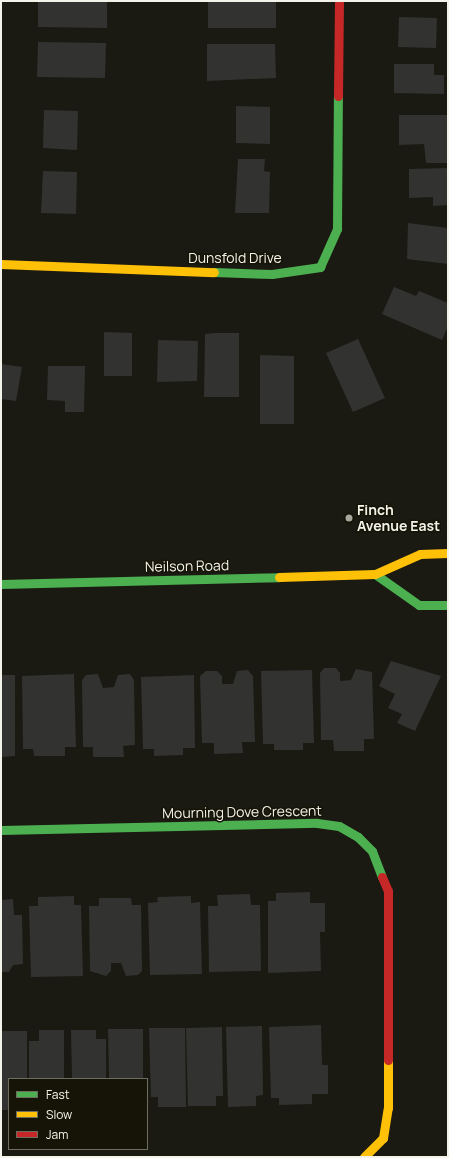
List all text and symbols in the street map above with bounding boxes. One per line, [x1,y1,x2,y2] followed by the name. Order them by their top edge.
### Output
[188,250,282,266] street label: Dunsfold Drive
[357,502,440,534] place label: Finch Avenue East
[344,513,354,523] marker: Finch Avenue East
[145,557,229,575] street label: Neilson Road
[162,802,322,822] street label: Mourning Dove Crescent
[8,1078,148,1150] legend
[46,1086,70,1103] text: Fast
[46,1106,72,1123] text: Slow
[46,1126,68,1143] text: Jam

